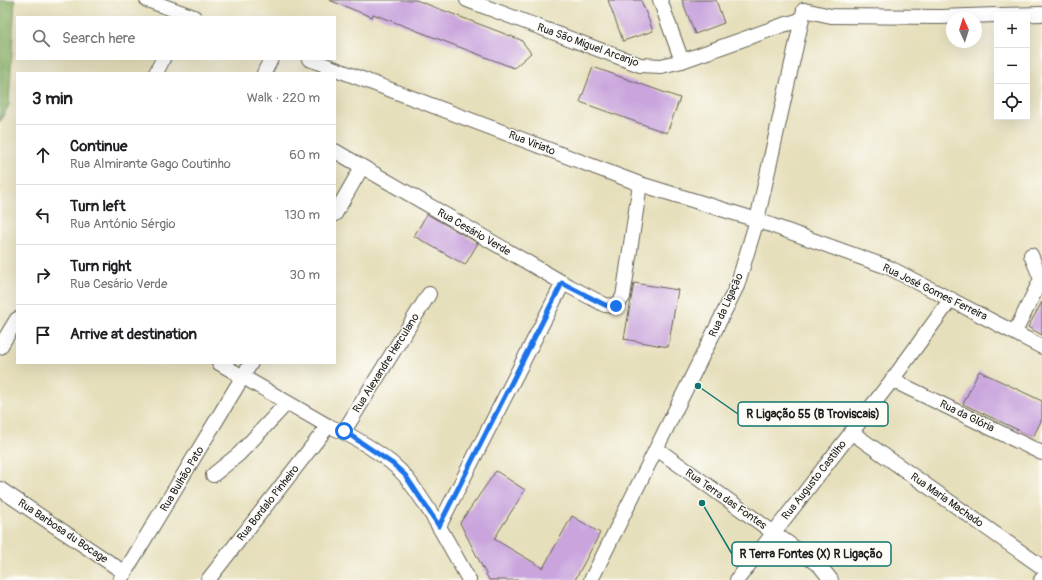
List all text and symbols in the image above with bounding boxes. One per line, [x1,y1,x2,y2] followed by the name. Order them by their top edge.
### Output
[946,12,982,48] north arrow
[994,12,1030,120] map controls
[994,12,1030,48] button: +
[16,16,336,60] search box
[535,21,641,69] street label: Rua São Miguel Arcanjo
[30,27,52,49] icon: search
[62,29,135,48] text: Search here
[994,48,1030,84] button: −
[994,84,1030,120] button: locate
[32,88,73,109] text: 3 min
[247,90,320,106] text: Walk · 220 m
[507,128,557,158] street label: Rua Viriato
[70,137,128,156] text: Continue
[32,144,54,166] icon: ahead
[289,147,320,163] text: 60 m
[70,156,231,172] text: Rua Almirante Gago Coutinho
[70,197,126,216] text: Turn left
[32,204,54,226] icon: left
[435,206,513,259] street label: Rua Cesário Verde
[284,207,320,223] text: 130 m
[70,216,175,232] text: Rua António Sérgio
[70,257,131,276] text: Turn right
[881,261,989,323] street label: Rua José Gomes Ferreira
[32,264,54,286] icon: right
[290,267,320,283] text: 30 m
[706,271,746,339] street label: Rua da Ligação
[70,276,168,292] text: Rua Cesário Verde
[607,297,625,315] route end
[350,311,422,415] street label: Rua Alexandre Herculano
[32,324,54,346] icon: arrive
[70,325,197,344] text: Arrive at destination
[938,397,996,435] street label: Rua da Glória
[738,402,888,426] callout: R Ligação 55 (B Troviscais)
[746,407,880,422] text: R Ligação 55 (B Troviscais)
[335,422,353,440] route start
[779,438,849,522] street label: Rua Augusto Castilho
[157,444,207,514] street label: Rua Bulhão Pato
[234,462,302,544] street label: Rua Bordalo Pinheiro
[683,466,769,532] street label: Rua Terra das Fontes
[908,470,986,530] street label: Rua Maria Machado
[16,496,111,566] street label: Rua Barbosa du Bocage
[732,542,891,566] callout: R Terra Fontes (X) R Ligação
[740,547,883,562] text: R Terra Fontes (X) R Ligação

